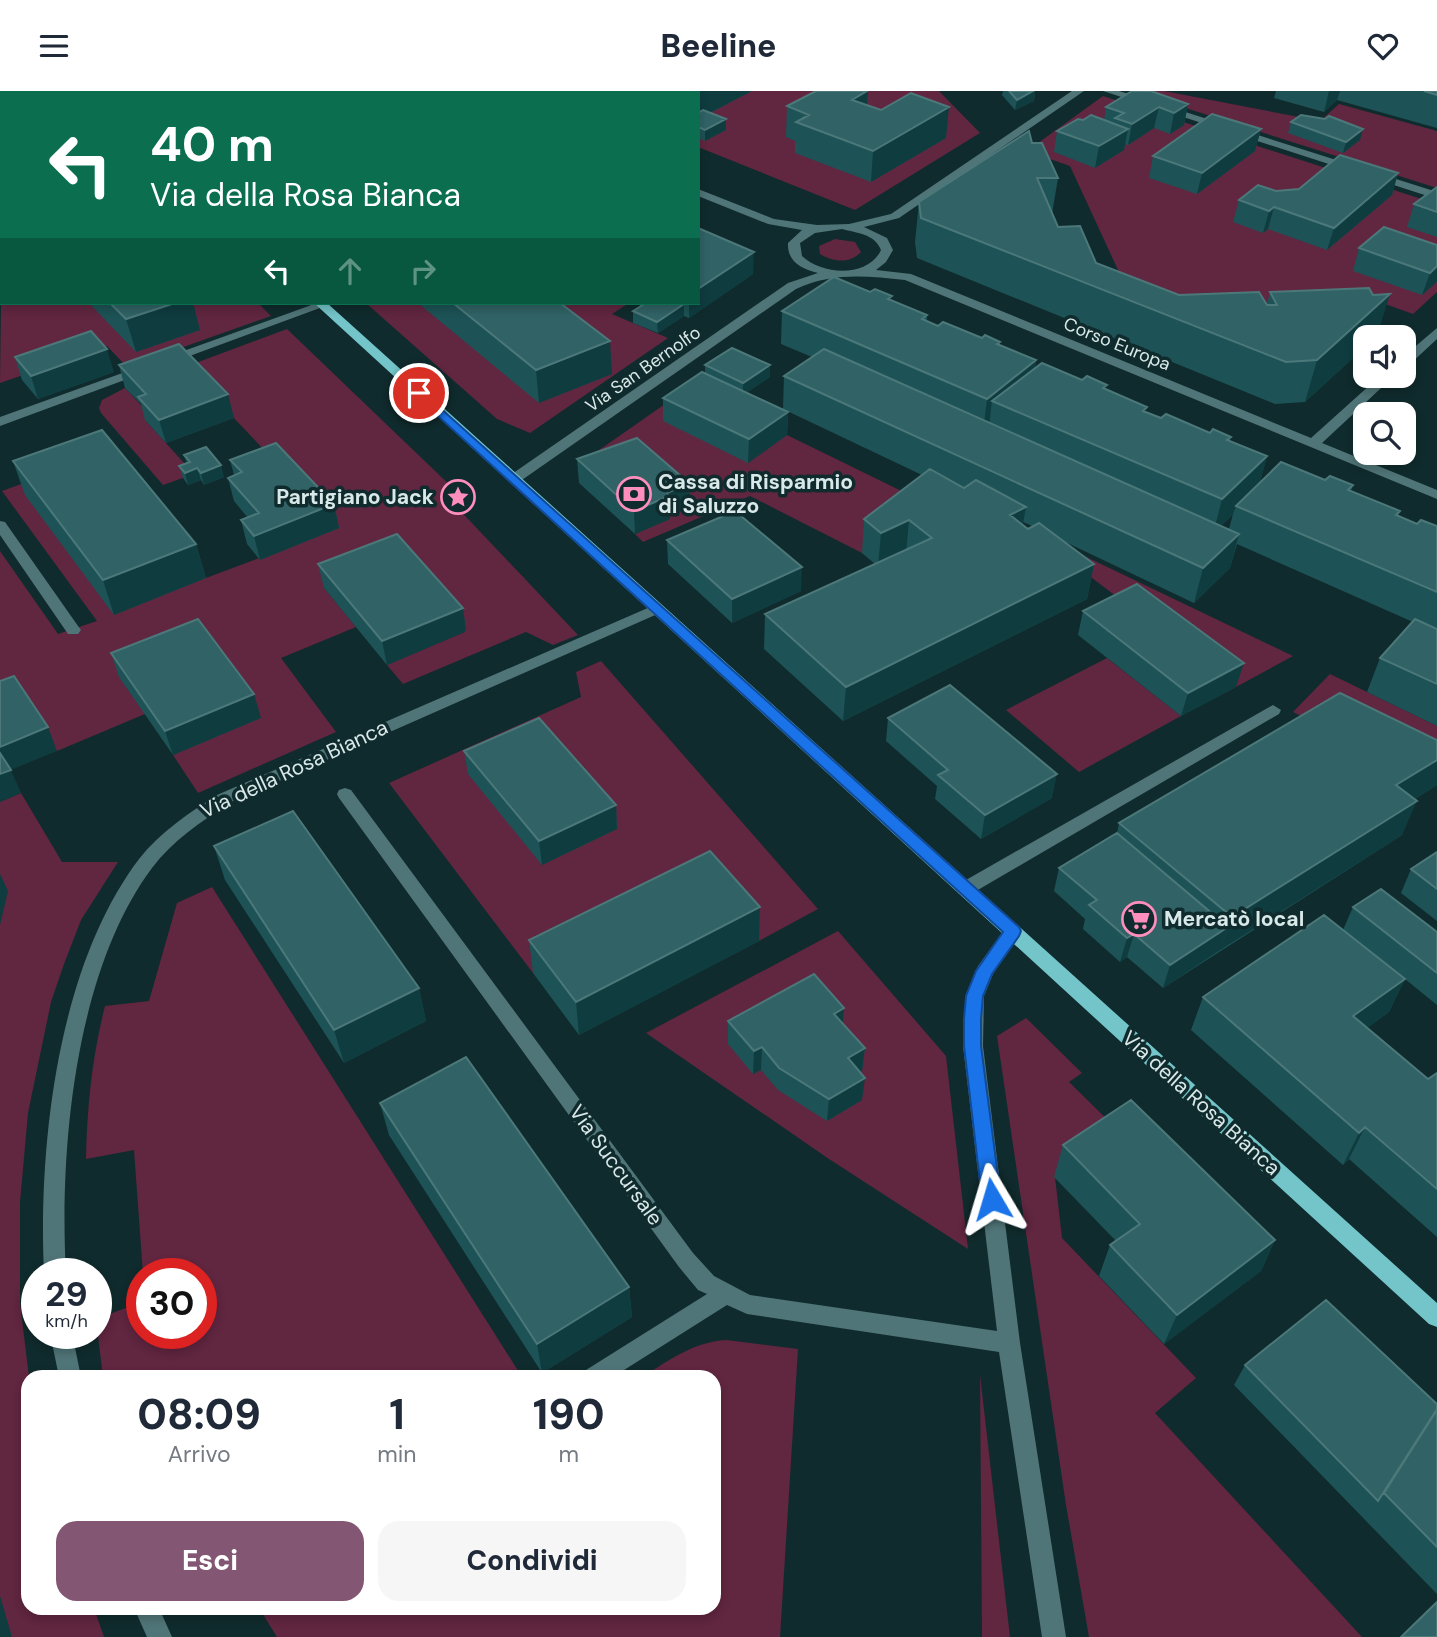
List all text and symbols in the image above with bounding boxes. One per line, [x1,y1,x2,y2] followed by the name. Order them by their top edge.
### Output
[660,25,777,67] text: Beeline
[35,27,73,65] icon: menu
[1364,27,1402,65] icon: heart
[150,112,274,176] text: 40 m
[35,119,126,210] icon: left
[150,174,461,216] text: Via della Rosa Bianca
[258,252,296,290] icon: left
[331,252,369,290] icon: ahead
[404,252,442,290] icon: right
[1060,312,1174,376] street label: Corso Europa
[581,320,705,418] street label: Via San Bernolfo
[1353,325,1416,465] map controls
[1353,325,1416,388] button: sound
[389,363,449,423] pin
[400,374,438,412] icon: arrive
[1353,402,1416,465] button: search
[658,468,853,520] place label: Cassa di Risparmio di Saluzzo
[615,475,653,513] bank icon: Cassa di Risparmio di Saluzzo
[439,478,477,516] place icon: Partigiano Jack
[276,483,434,511] place label: Partigiano Jack
[196,713,392,825] street label: Via della Rosa Bianca
[1120,900,1158,938] supermarket icon: Mercatò local
[1164,905,1304,933] place label: Mercatò local
[1116,1024,1286,1182] street label: Via della Rosa Bianca
[563,1099,669,1231] street label: Via Succursale
[955,1162,1029,1236] position arrow
[126,1258,217,1349] speed limit sign: 30
[45,1271,88,1317] text: 29
[45,1309,88,1333] text: km/h
[137,1387,261,1442] text: 08:09
[389,1387,405,1442] text: 1
[533,1387,605,1442] text: 190
[168,1439,231,1469] text: Arrivo
[377,1439,416,1469] text: min
[558,1439,579,1469] text: m
[56,1521,364,1601] button: Esci
[378,1521,686,1601] button: Condividi

